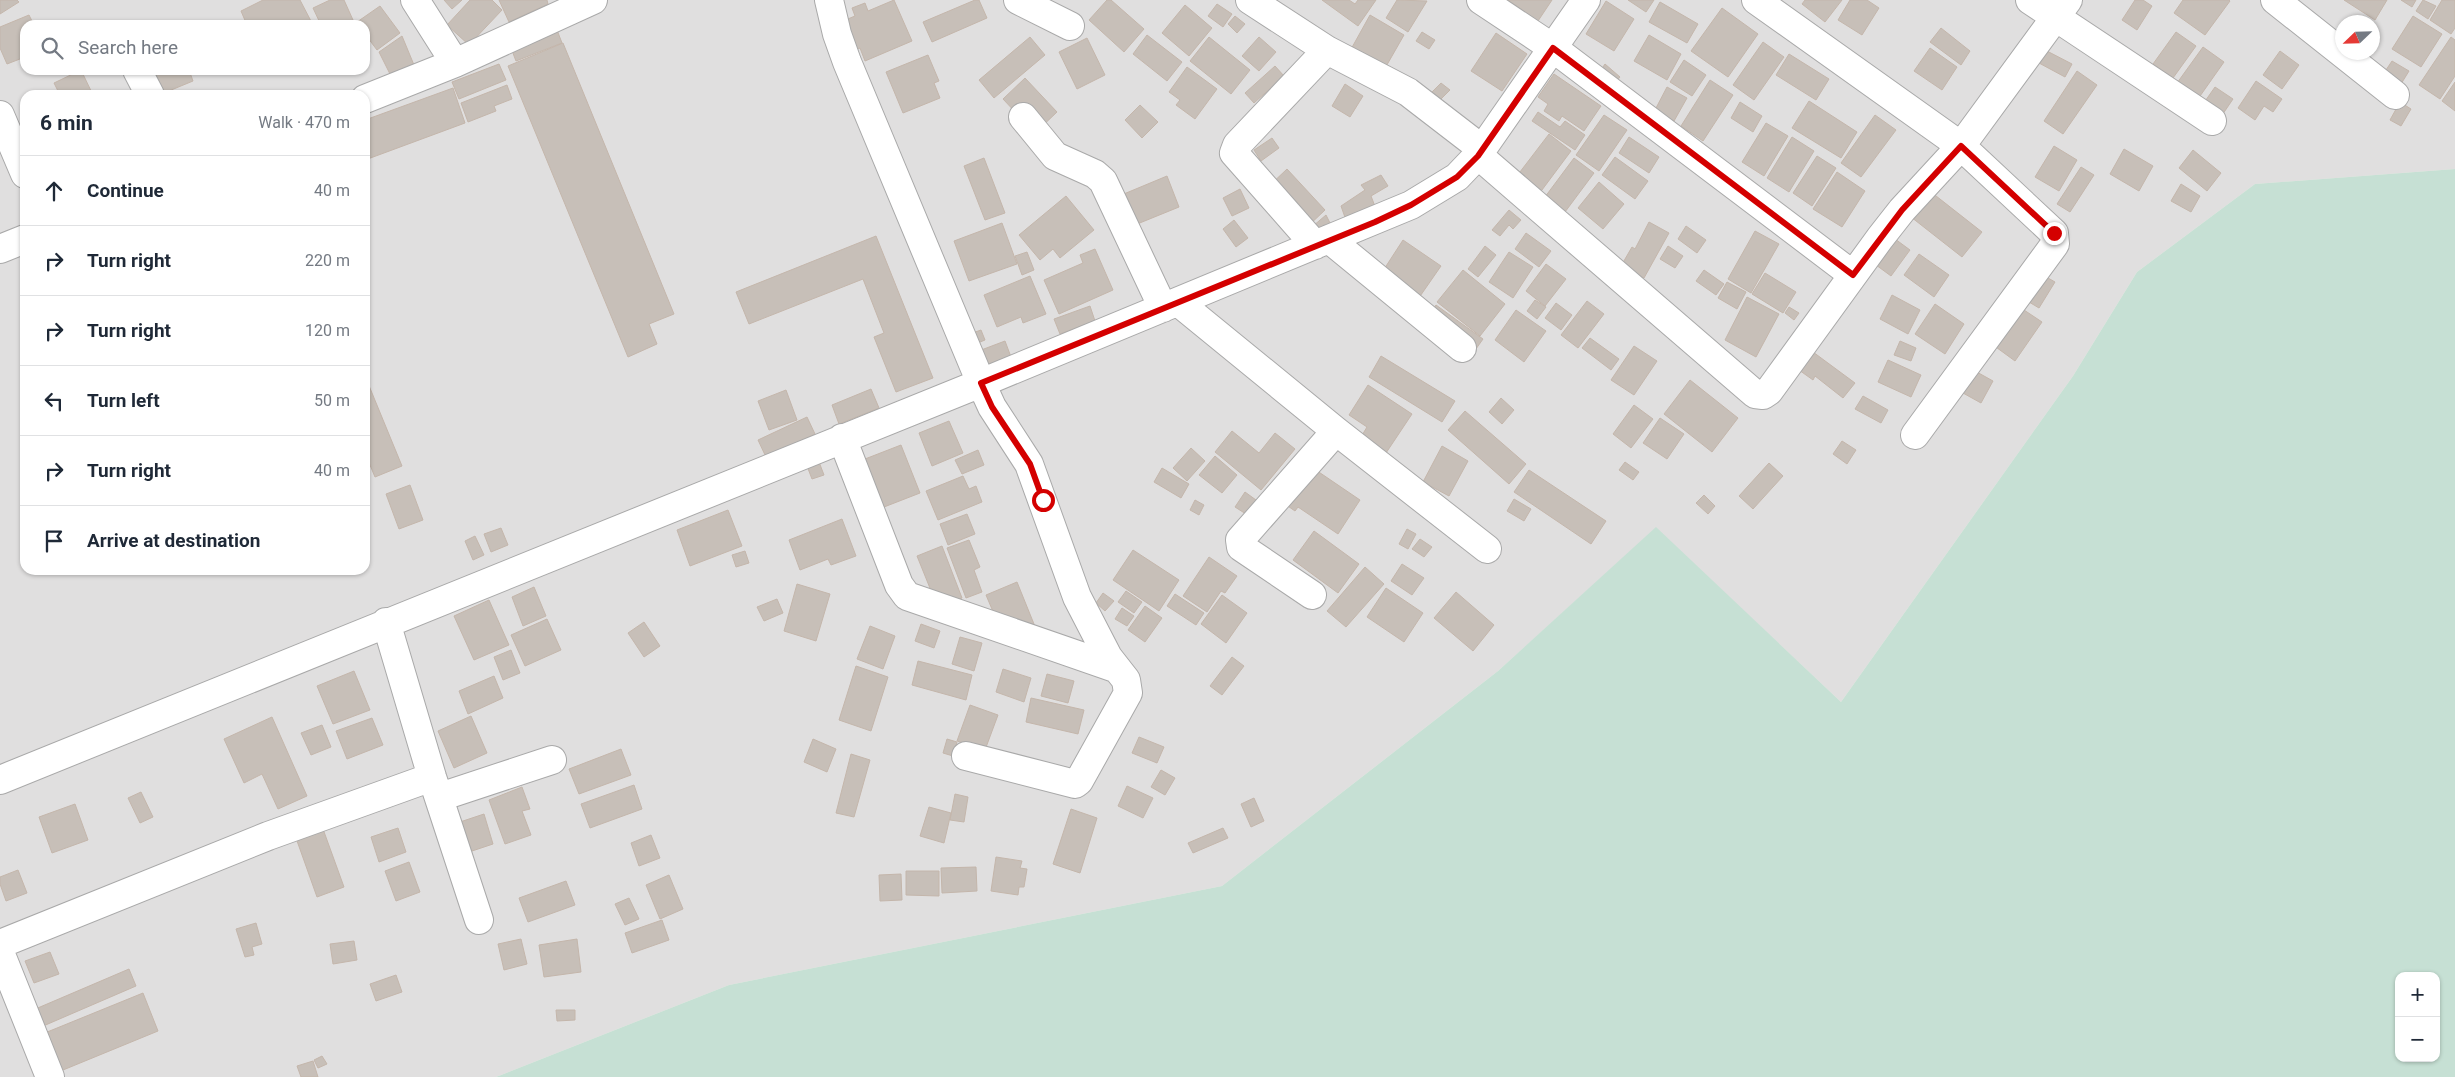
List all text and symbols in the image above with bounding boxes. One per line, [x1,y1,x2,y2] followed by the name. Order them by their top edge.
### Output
[2335,15,2380,60] north arrow
[20,20,370,75] search box
[38,34,66,62] icon: search
[78,36,178,59] text: Search here
[40,111,93,135] text: 6 min
[258,113,350,132] text: Walk · 470 m
[40,177,68,205] icon: ahead
[87,179,164,202] text: Continue
[314,181,350,200] text: 40 m
[2043,222,2066,245] route end
[40,247,68,275] icon: right
[87,249,171,272] text: Turn right
[305,251,350,270] text: 220 m
[40,317,68,345] icon: right
[87,319,171,342] text: Turn right
[305,321,350,340] text: 120 m
[40,387,68,415] icon: left
[87,389,160,412] text: Turn left
[314,391,350,410] text: 50 m
[40,457,68,485] icon: right
[87,459,171,482] text: Turn right
[314,461,350,480] text: 40 m
[1032,489,1055,512] route start
[40,527,68,555] icon: arrive
[87,529,260,552] text: Arrive at destination
[2395,972,2440,1062] map controls
[2395,972,2440,1017] button: +
[2395,1017,2440,1062] button: −

